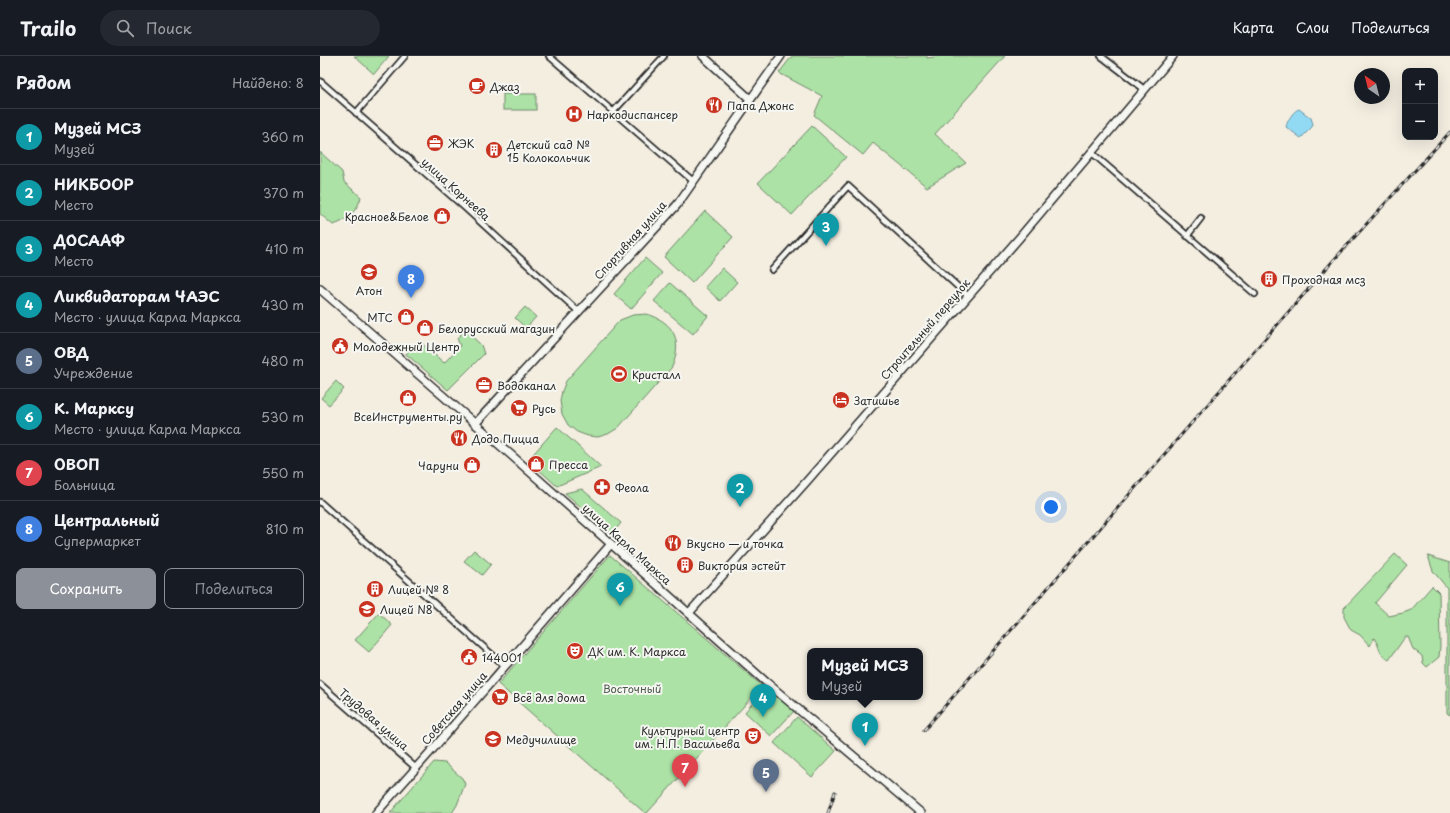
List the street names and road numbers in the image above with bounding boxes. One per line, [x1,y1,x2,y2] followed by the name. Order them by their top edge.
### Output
[418,153,494,225] street label: улица Корнеева
[590,197,670,283] street label: Спортивная улица
[876,274,974,383] street label: Строительный переулок
[579,499,675,589] street label: улица Карла Маркса
[417,668,491,748] street label: Советская улица
[335,684,413,754] street label: Трудовая улица

